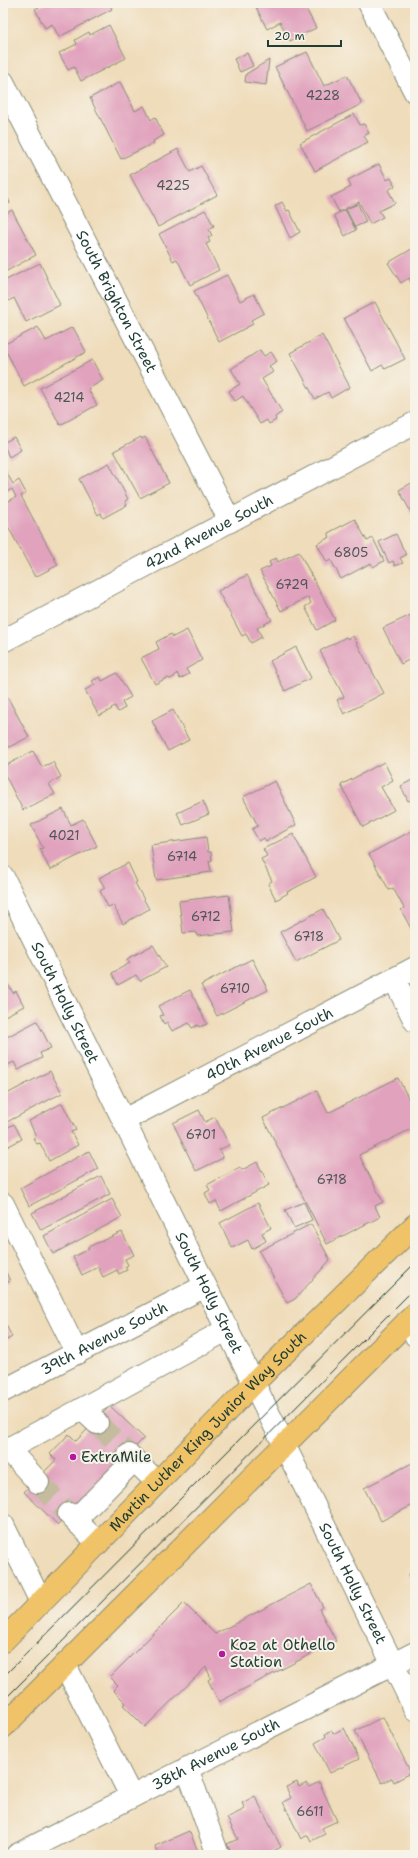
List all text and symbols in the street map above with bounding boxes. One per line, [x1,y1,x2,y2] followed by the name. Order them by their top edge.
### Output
[268,22,341,48] scale bar
[274,28,305,44] text: 20 m
[306,87,340,104] house number: 4228
[156,177,190,194] house number: 4225
[71,227,162,376] street label: South Brighton Street
[54,389,84,406] house number: 4214
[141,490,277,574] street label: 42nd Avenue South
[334,544,368,561] house number: 6805
[275,576,309,593] house number: 6729
[48,827,80,844] house number: 4021
[167,848,197,865] house number: 6714
[191,908,221,925] house number: 6712
[294,928,324,945] house number: 6718
[27,938,104,1067] street label: South Holly Street
[220,980,250,997] house number: 6710
[202,1002,337,1086] street label: 40th Avenue South
[186,1126,216,1143] house number: 6701
[317,1171,347,1188] house number: 6718
[170,1229,247,1357] street label: South Holly Street
[37,1297,171,1380] street label: 39th Avenue South
[105,1327,311,1536] street label: Martin Luther King Junior Way South
[81,1447,151,1467] place label: ExtraMile
[68,1452,78,1462] marker: ExtraMile
[314,1519,391,1647] street label: South Holly Street
[230,1635,335,1672] place label: Koz at Othello Station
[217,1649,227,1659] marker: Koz at Othello Station
[149,1713,283,1795] street label: 38th Avenue South
[296,1803,324,1820] house number: 6611

